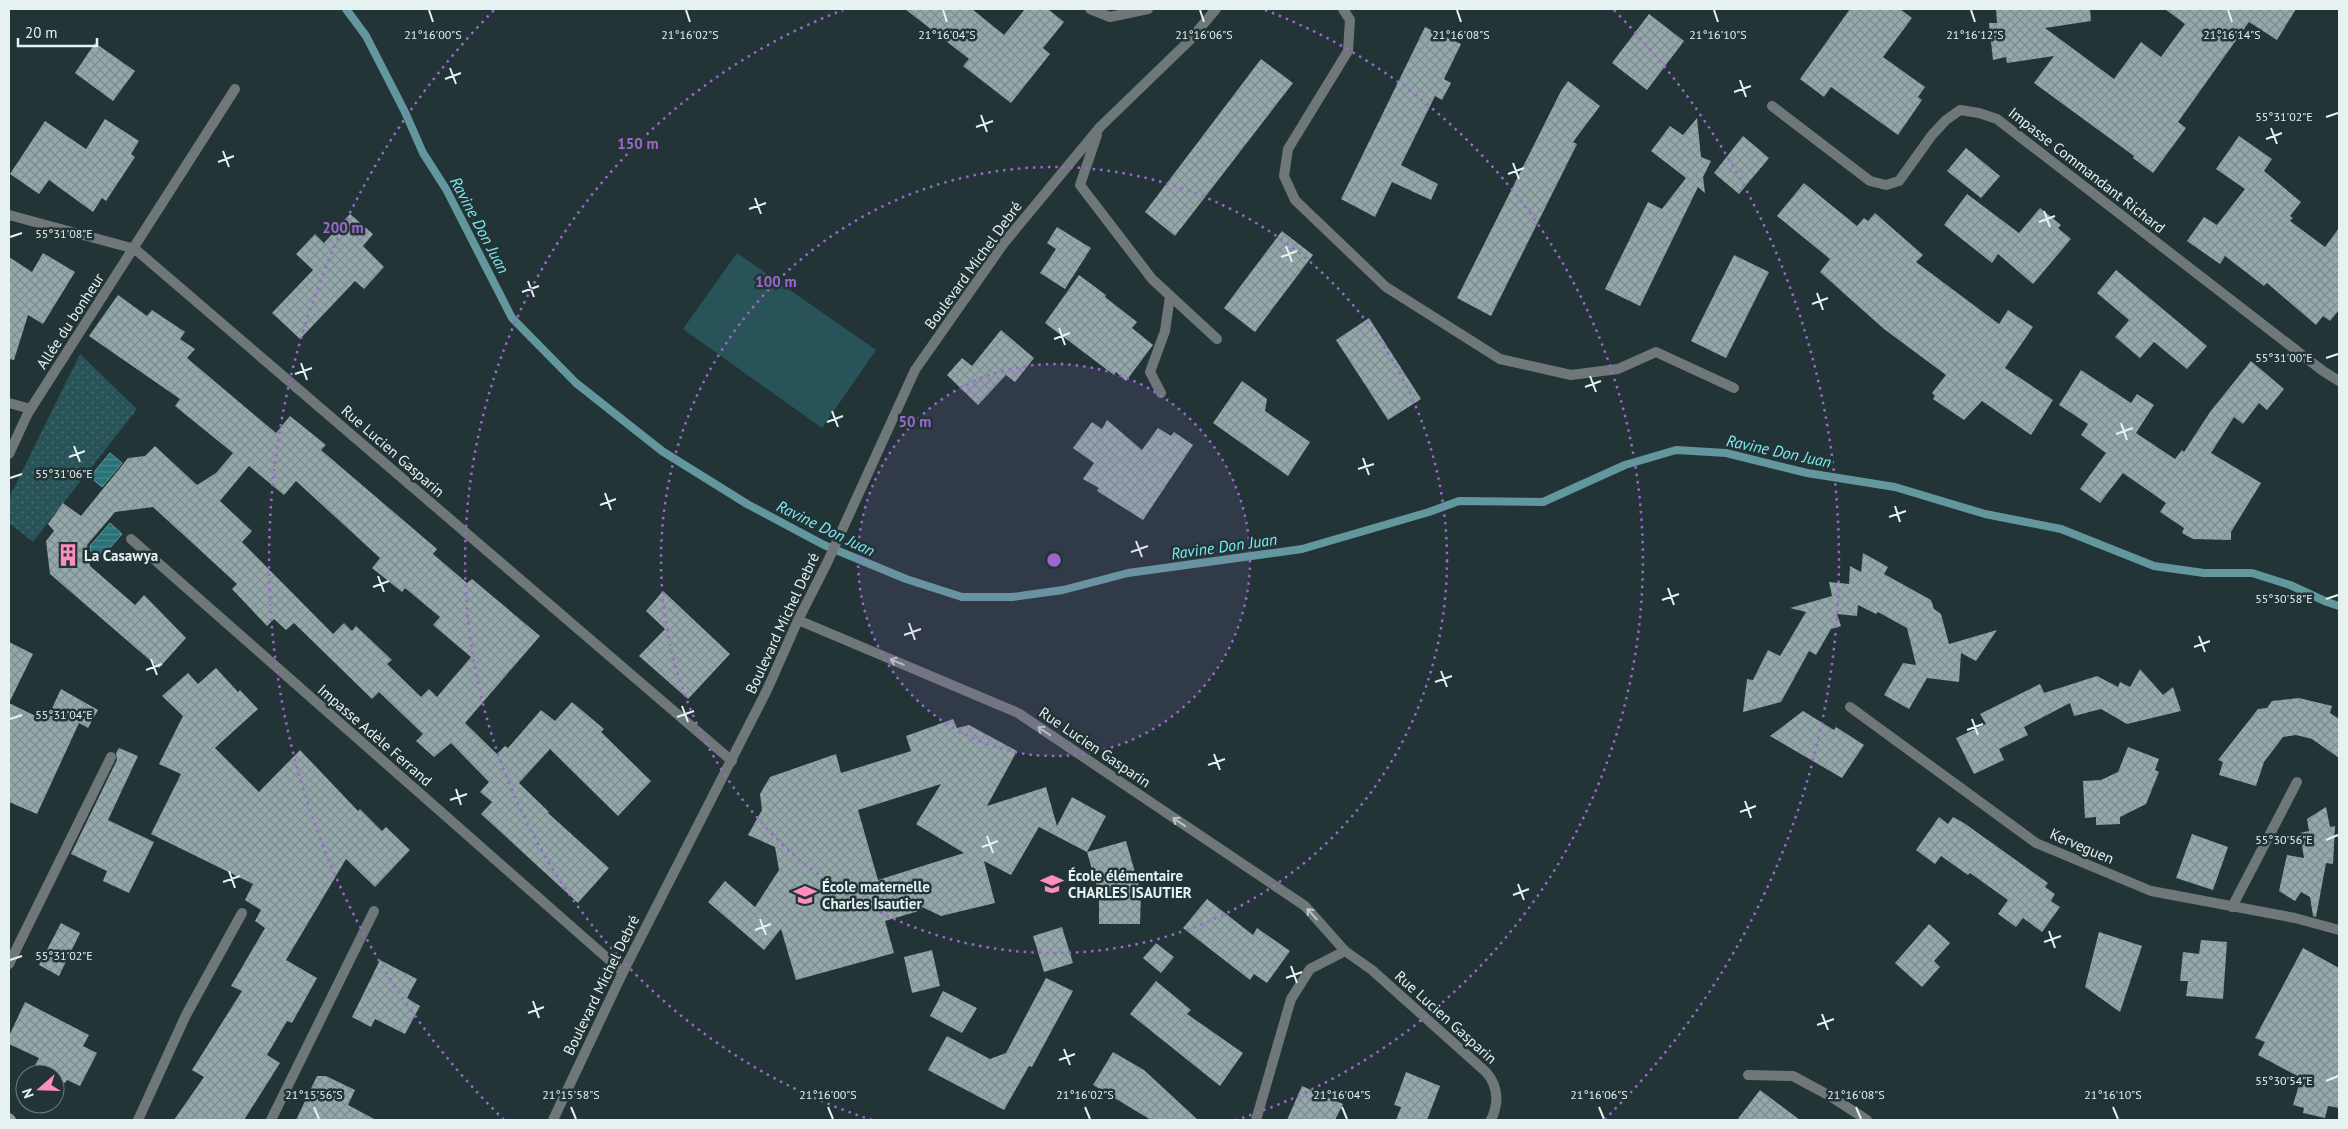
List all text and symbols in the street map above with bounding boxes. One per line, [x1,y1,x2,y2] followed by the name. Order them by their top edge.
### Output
[18,15,96,47] scale bar
[25,23,58,42] text: 20 m
[404,27,462,42] text: 21°16'00"S
[661,27,719,42] text: 21°16'02"S
[918,27,976,42] text: 21°16'04"S
[1175,27,1233,42] text: 21°16'06"S
[1432,27,1490,42] text: 21°16'08"S
[1689,27,1747,42] text: 21°16'10"S
[1946,27,2004,42] text: 21°16'12"S
[2203,27,2261,42] text: 21°16'14"S
[2005,103,2169,237] street label: Impasse Commandant Richard
[2255,109,2313,124] text: 55°31'02"E
[617,134,659,153] text: 150 m
[446,173,514,277] water label: Ravine Don Juan
[920,197,1026,333] street label: Boulevard Michel Debré
[322,218,364,237] text: 200 m
[35,226,93,241] text: 55°31'08"E
[32,270,108,372] street label: Allée du bonheur
[755,272,797,291] text: 100 m
[2255,350,2313,365] text: 55°31'00"E
[338,401,448,501] street label: Rue Lucien Gasparin
[899,412,931,431] text: 50 m
[1725,430,1833,472] water label: Ravine Don Juan
[35,466,93,481] text: 55°31'06"E
[774,496,878,560] water label: Ravine Don Juan
[1170,529,1278,563] water label: Ravine Don Juan
[55,542,81,568] building icon: La Casawya
[84,546,158,565] place label: La Casawya
[741,549,823,697] street label: Boulevard Michel Debré
[1045,551,1063,569] centre of rings
[2255,591,2313,606] text: 55°30'58"E
[890,657,905,667] one-way arrow
[314,680,436,790] street label: Impasse Adèle Ferrand
[1036,703,1154,791] street label: Rue Lucien Gasparin
[35,707,93,722] text: 55°31'04"E
[1037,726,1051,736] one-way arrow
[1172,817,1186,827] one-way arrow
[2047,824,2117,868] street label: Kerveguen
[2255,832,2313,847] text: 55°30'56"E
[1068,866,1192,902] place label: École élémentaire CHARLES ISAUTIER
[1039,871,1065,897] school or university icon: École élémentaire CHARLES ISAUTIER
[822,877,930,913] place label: École maternelle Charles Isautier
[792,882,818,908] school or university icon: École maternelle Charles Isautier
[1306,908,1318,921] one-way arrow
[559,912,643,1058] street label: Boulevard Michel Debré
[35,948,93,963] text: 55°31'02"E
[1391,966,1501,1068] street label: Rue Lucien Gasparin
[15,1064,65,1114] north arrow
[2255,1073,2313,1088] text: 55°30'54"E
[18,1086,38,1101] text: N
[285,1087,343,1102] text: 21°15'56"S
[542,1087,600,1102] text: 21°15'58"S
[799,1087,857,1102] text: 21°16'00"S
[1056,1087,1114,1102] text: 21°16'02"S
[1313,1087,1371,1102] text: 21°16'04"S
[1570,1087,1628,1102] text: 21°16'06"S
[1827,1087,1885,1102] text: 21°16'08"S
[2084,1087,2142,1102] text: 21°16'10"S

